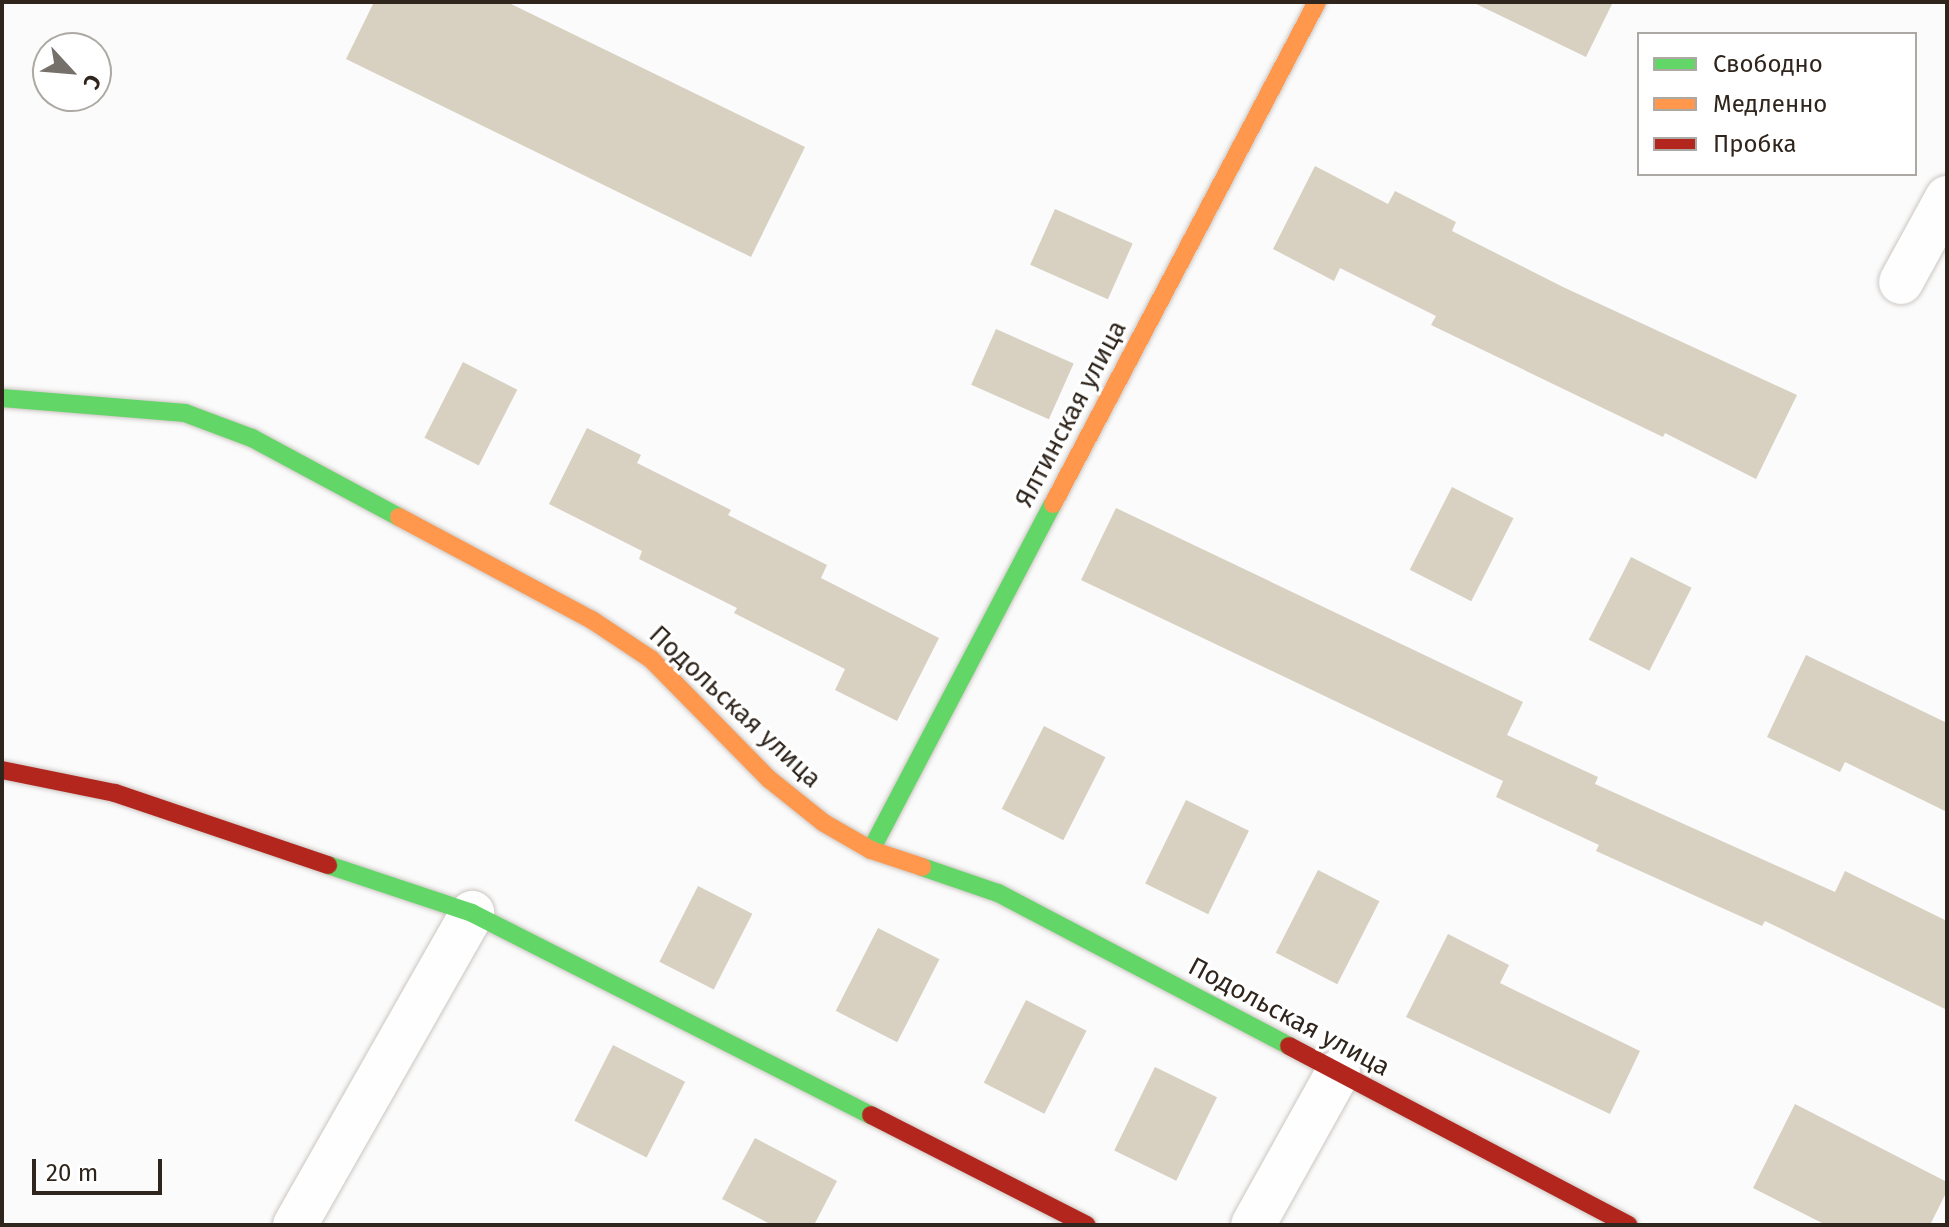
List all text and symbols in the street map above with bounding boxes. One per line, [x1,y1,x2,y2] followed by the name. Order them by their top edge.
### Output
[32,32,112,112] north arrow
[1637,32,1917,176] legend
[1713,50,1823,78] text: Свободно
[77,70,107,93] text: С
[1713,90,1827,118] text: Медленно
[1713,130,1797,158] text: Пробка
[1009,315,1133,513] street label: Ялтинская улица
[643,619,827,795] street label: Подольская улица
[1183,951,1395,1083] street label: Подольская улица
[36,1143,166,1193] scale bar
[46,1159,98,1187] text: 20 m

